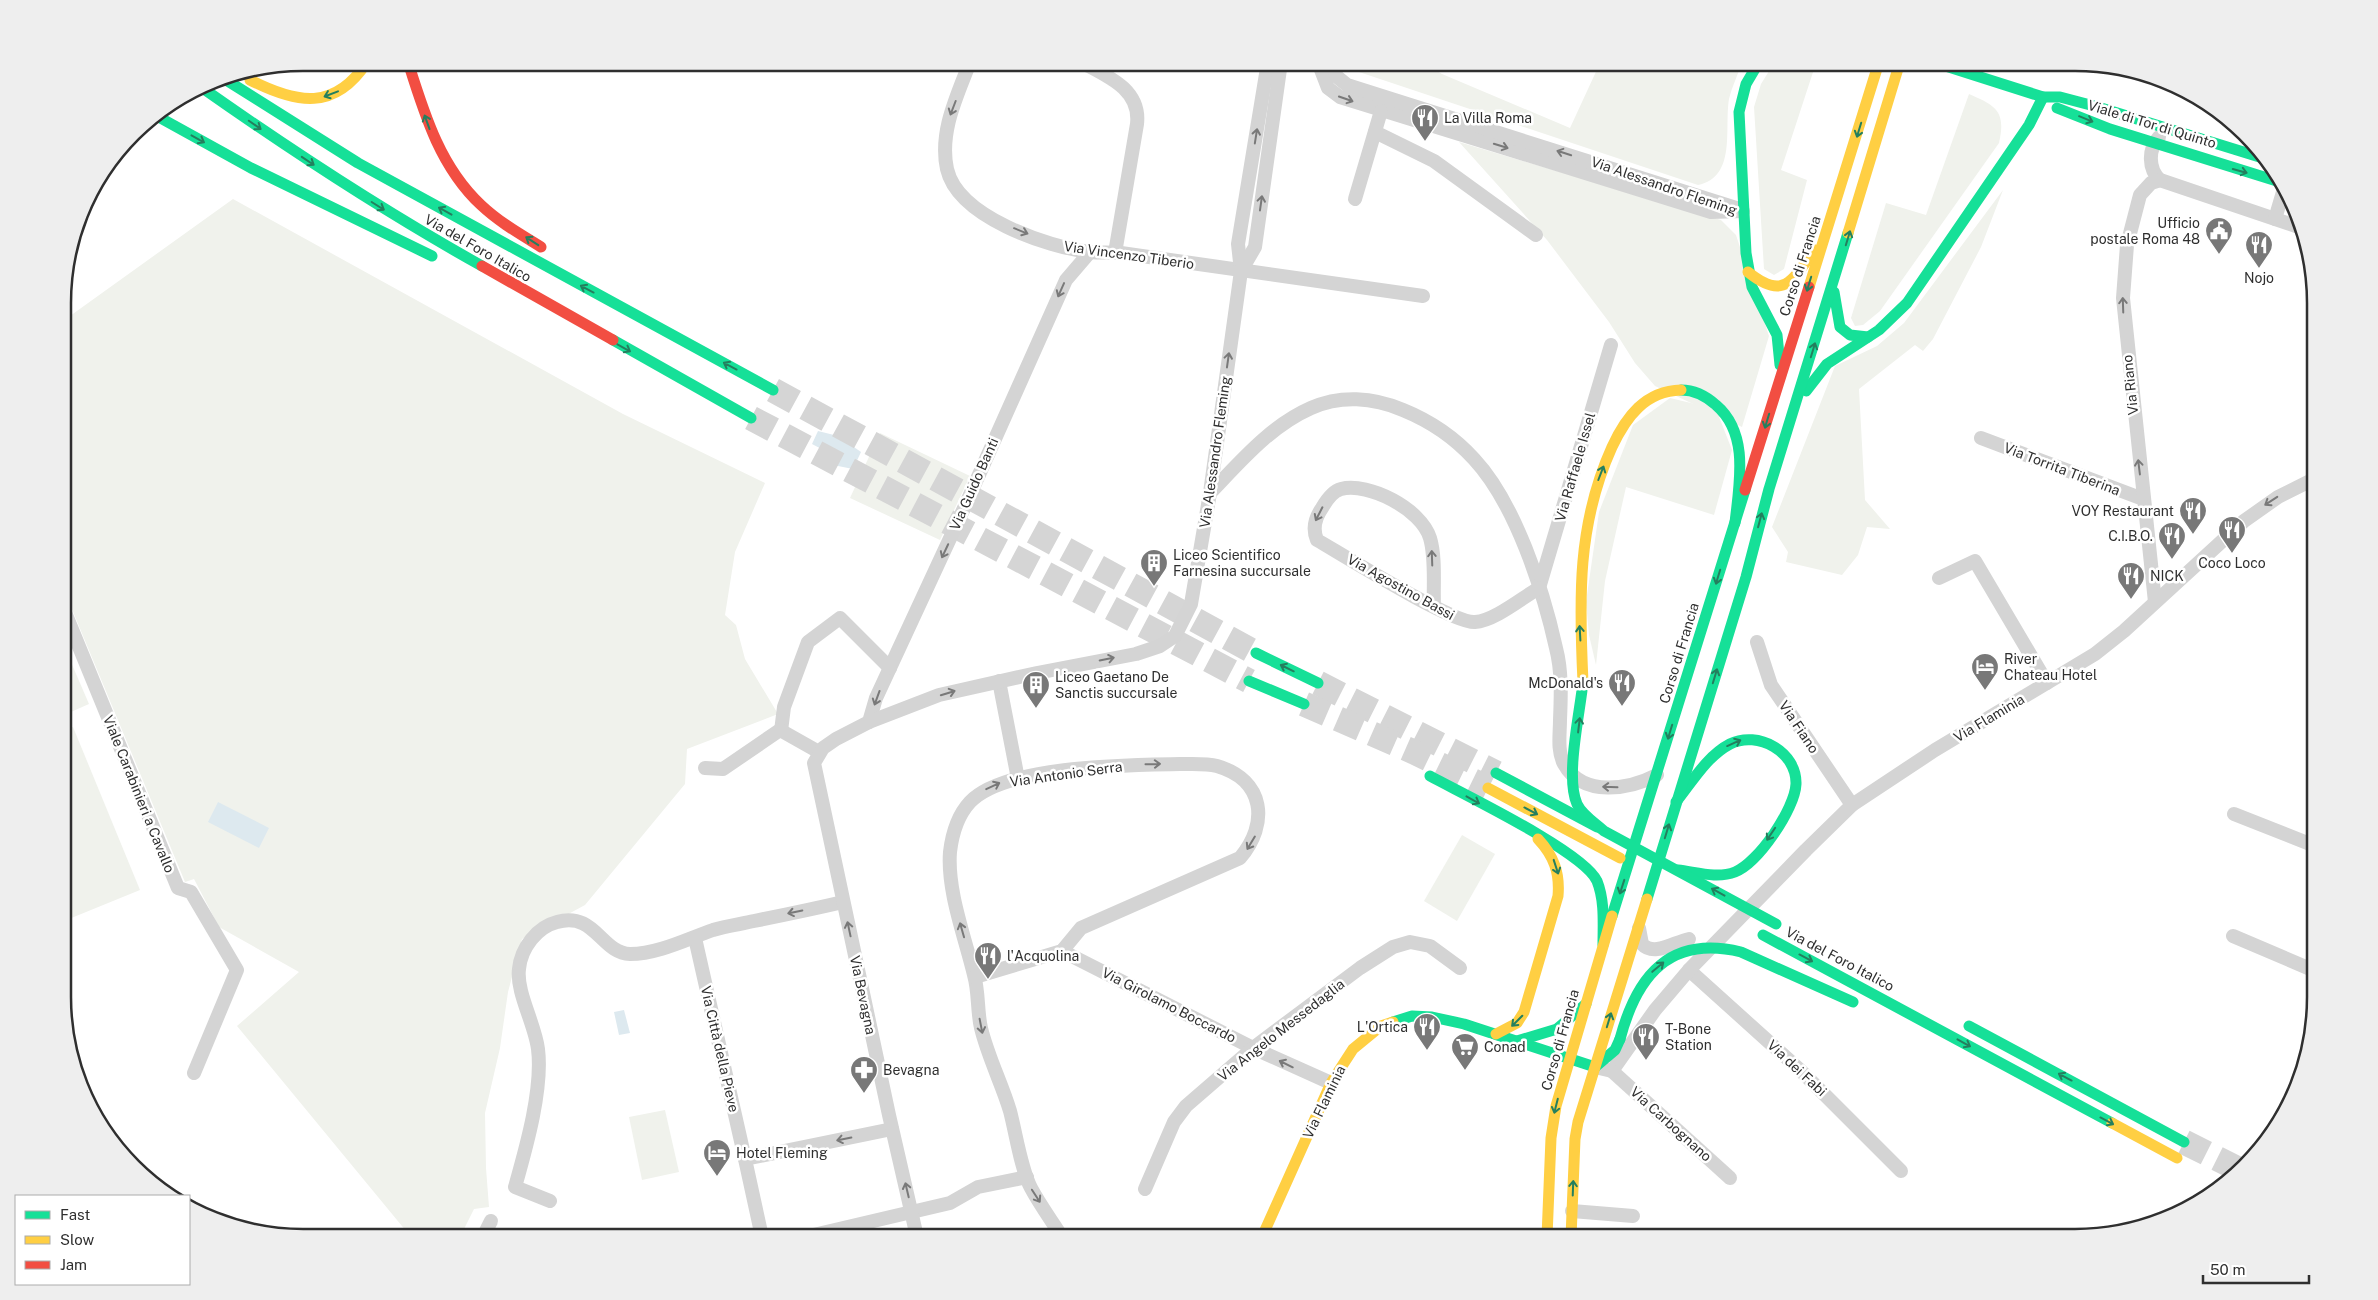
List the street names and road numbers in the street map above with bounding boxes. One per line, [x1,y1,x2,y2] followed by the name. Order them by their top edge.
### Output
[2086,97,2218,151] street label: Viale di Tor di Quinto
[1589,153,1739,219] street label: Via Alessandro Fleming
[422,211,534,285] street label: Via del Foro Italico
[1776,214,1824,318] street label: Corso di Francia
[1063,238,1195,272] street label: Via Vincenzo Tiberio
[2119,354,2141,416] street label: Via Riano
[1196,375,1234,529] street label: Via Alessandro Fleming
[1552,411,1598,523] street label: Via Raffaele Issel
[946,435,1002,533] street label: Via Guido Banti
[2002,439,2122,499] street label: Via Torrita Tiberina
[1345,551,1457,623] street label: Via Agostino Bassi
[1656,601,1702,705] street label: Corso di Francia
[1951,691,2027,745] street label: Via Flaminia
[1776,698,1822,756] street label: Via Fiano
[100,713,178,875] street label: Viale Carabinieri a Cavallo
[1009,758,1123,790] street label: Via Antonio Serra
[1783,924,1897,994] street label: Via del Foro Italico
[847,954,879,1036] street label: Via Bevagna
[1099,964,1239,1046] street label: Via Girolamo Boccardo
[1215,976,1347,1084] street label: Via Angelo Messedaglia
[698,984,742,1114] street label: Via Città della Pieve
[1538,988,1582,1092] street label: Corso di Francia
[1764,1037,1830,1099] street label: Via dei Fabi
[1299,1063,1349,1141] street label: Via Flaminia
[1627,1083,1715,1165] street label: Via Carbognano

